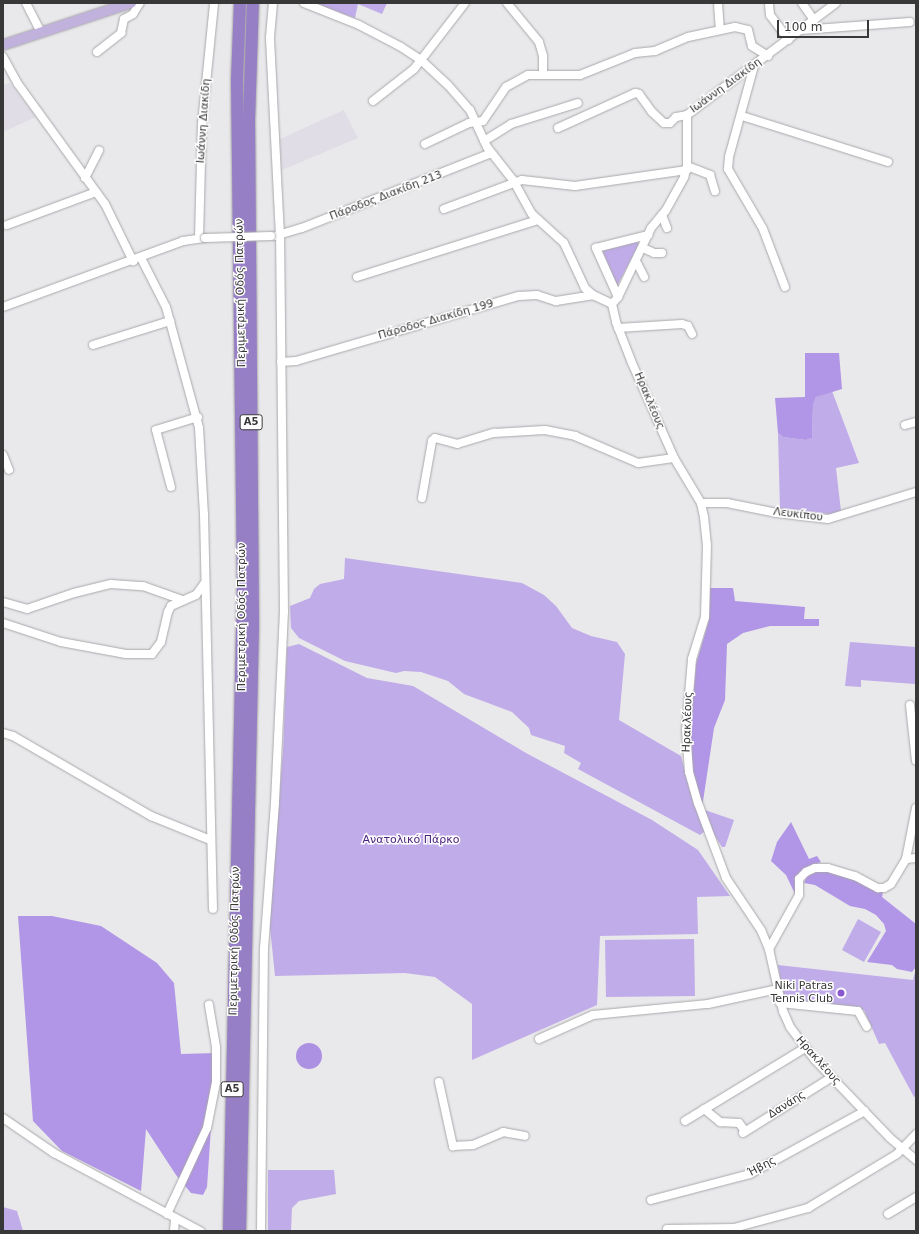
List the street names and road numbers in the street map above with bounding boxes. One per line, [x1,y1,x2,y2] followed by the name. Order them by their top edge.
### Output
[688,56,764,116] street label: Ιωάννη Διακίδη
[194,78,214,164] street label: Ιωάννη Διακίδη
[328,168,444,224] street label: Πάροδος Διακίδη 213
[233,219,249,367] street label: Περιμετρική Οδός Πατρών
[377,297,495,343] street label: Πάροδος Διακίδη 199
[631,370,667,432] street label: Ηρακλέους
[239,414,263,430] road number: Α5
[773,505,823,525] street label: Λευκίπου
[235,543,249,691] street label: Περιμετρική Οδός Πατρών
[680,691,696,753] street label: Ηρακλέους
[227,867,243,1015] street label: Περιμετρική Οδός Πατρών
[793,1034,843,1088] street label: Ηρακλέους
[220,1081,244,1097] road number: Α5
[766,1088,808,1122] street label: Δανάης
[746,1154,778,1180] street label: Ήβης

